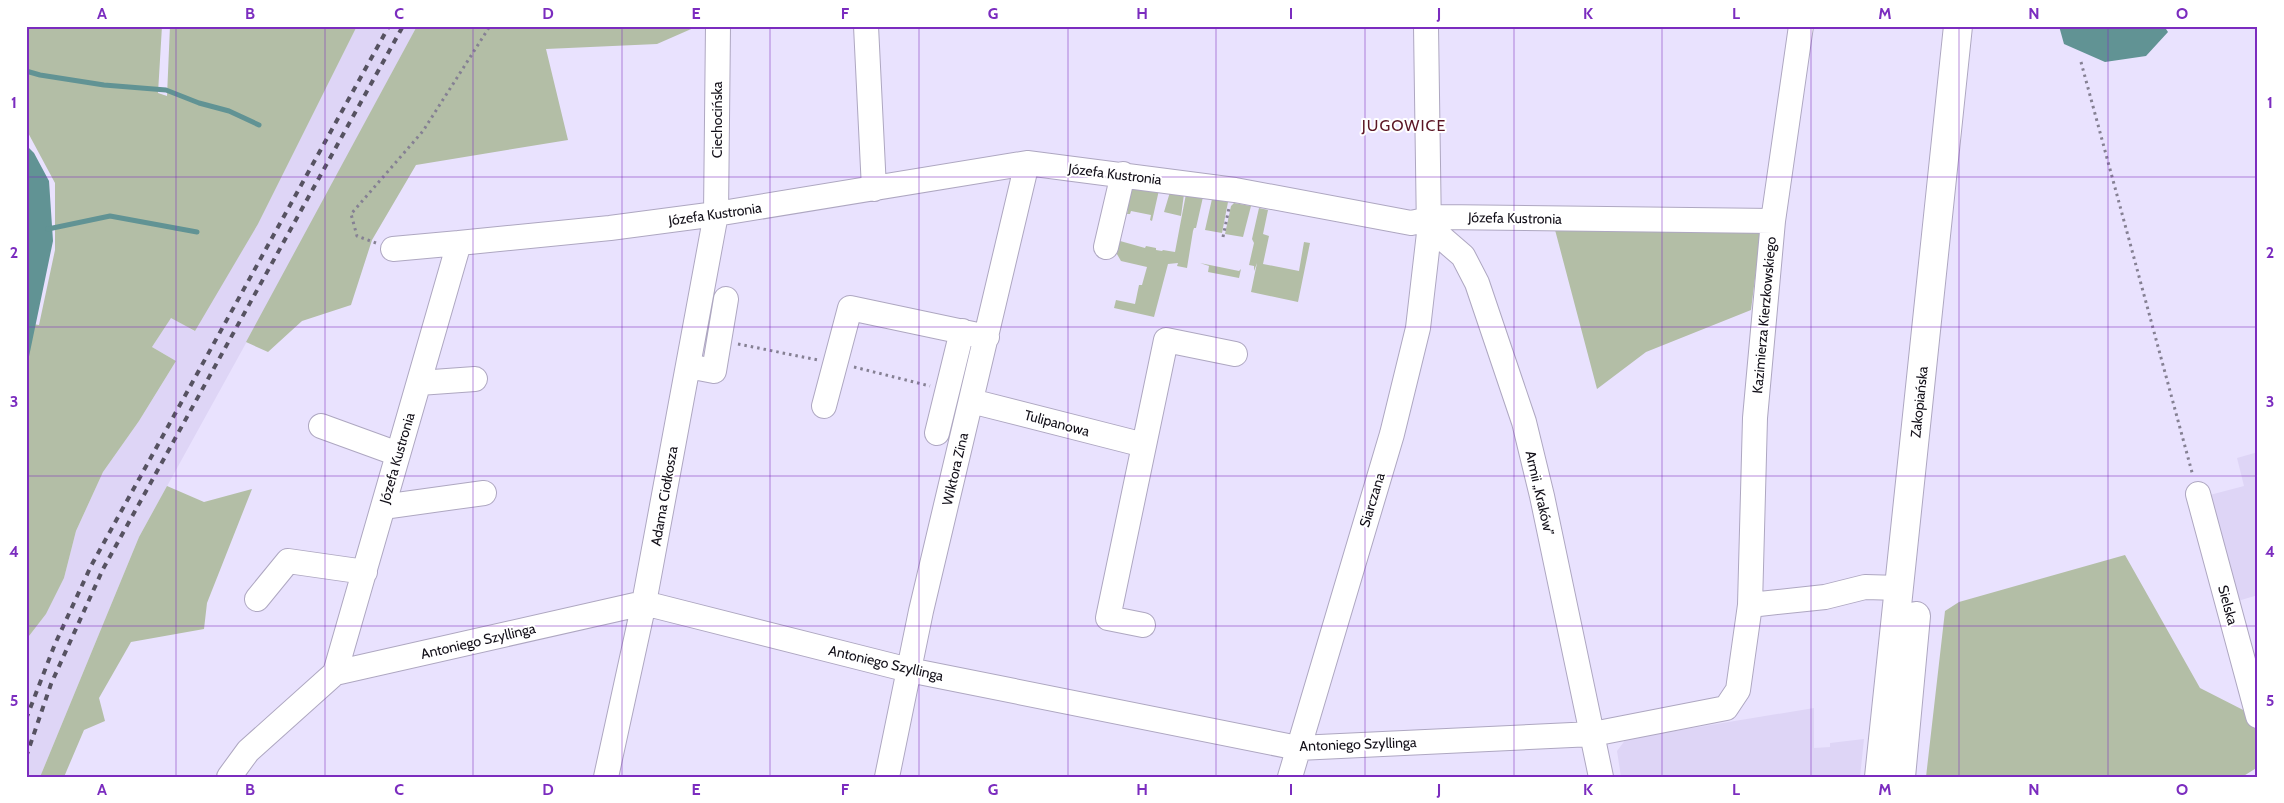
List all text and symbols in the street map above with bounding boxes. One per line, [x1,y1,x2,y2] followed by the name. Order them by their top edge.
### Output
[97,4,107,23] text: A
[245,4,255,23] text: B
[394,4,404,23] text: C
[542,4,554,23] text: D
[691,4,701,23] text: E
[841,4,850,23] text: F
[988,4,998,23] text: G
[1136,4,1148,23] text: H
[1289,4,1293,23] text: I
[1436,4,1441,23] text: J
[1583,4,1593,23] text: K
[1732,4,1740,23] text: L
[1878,4,1892,23] text: M
[2028,4,2040,23] text: N
[2176,4,2188,23] text: O
[708,81,726,158] street label: Ciechocińska
[11,93,17,112] text: 1
[2267,93,2273,112] text: 1
[1361,116,1446,135] district label: JUGOWICE
[1066,159,1163,189] street label: Józefa Kustronia
[666,199,763,230] street label: Józefa Kustronia
[1467,208,1562,228] street label: Józefa Kustronia
[1748,235,1780,394] street label: Kazimierza Kierzkowskiego
[10,243,18,262] text: 2
[2266,243,2274,262] text: 2
[1906,365,1932,439] street label: Zakopiańska
[10,392,18,411] text: 3
[2266,392,2274,411] text: 3
[1022,406,1092,440] street label: Tulipanowa
[375,410,419,507] street label: Józefa Kustronia
[938,431,972,507] street label: Wiktora Zina
[646,444,682,547] street label: Adama Ciołkosza
[1522,449,1559,537] street label: Armii „Kraków”
[1355,470,1389,530] street label: Siarczana
[9,542,19,561] text: 4
[2265,542,2275,561] text: 4
[2214,583,2242,627] street label: Sielska
[419,619,537,663] street label: Antoniego Szyllinga
[827,641,945,685] street label: Antoniego Szyllinga
[10,691,18,710] text: 5
[2266,691,2274,710] text: 5
[1299,733,1417,755] street label: Antoniego Szyllinga
[97,780,107,799] text: A
[245,780,255,799] text: B
[394,780,404,799] text: C
[542,780,554,799] text: D
[691,780,701,799] text: E
[841,780,850,799] text: F
[988,780,998,799] text: G
[1136,780,1148,799] text: H
[1289,780,1293,799] text: I
[1436,780,1441,799] text: J
[1583,780,1593,799] text: K
[1732,780,1740,799] text: L
[1878,780,1892,799] text: M
[2028,780,2040,799] text: N
[2176,780,2188,799] text: O

